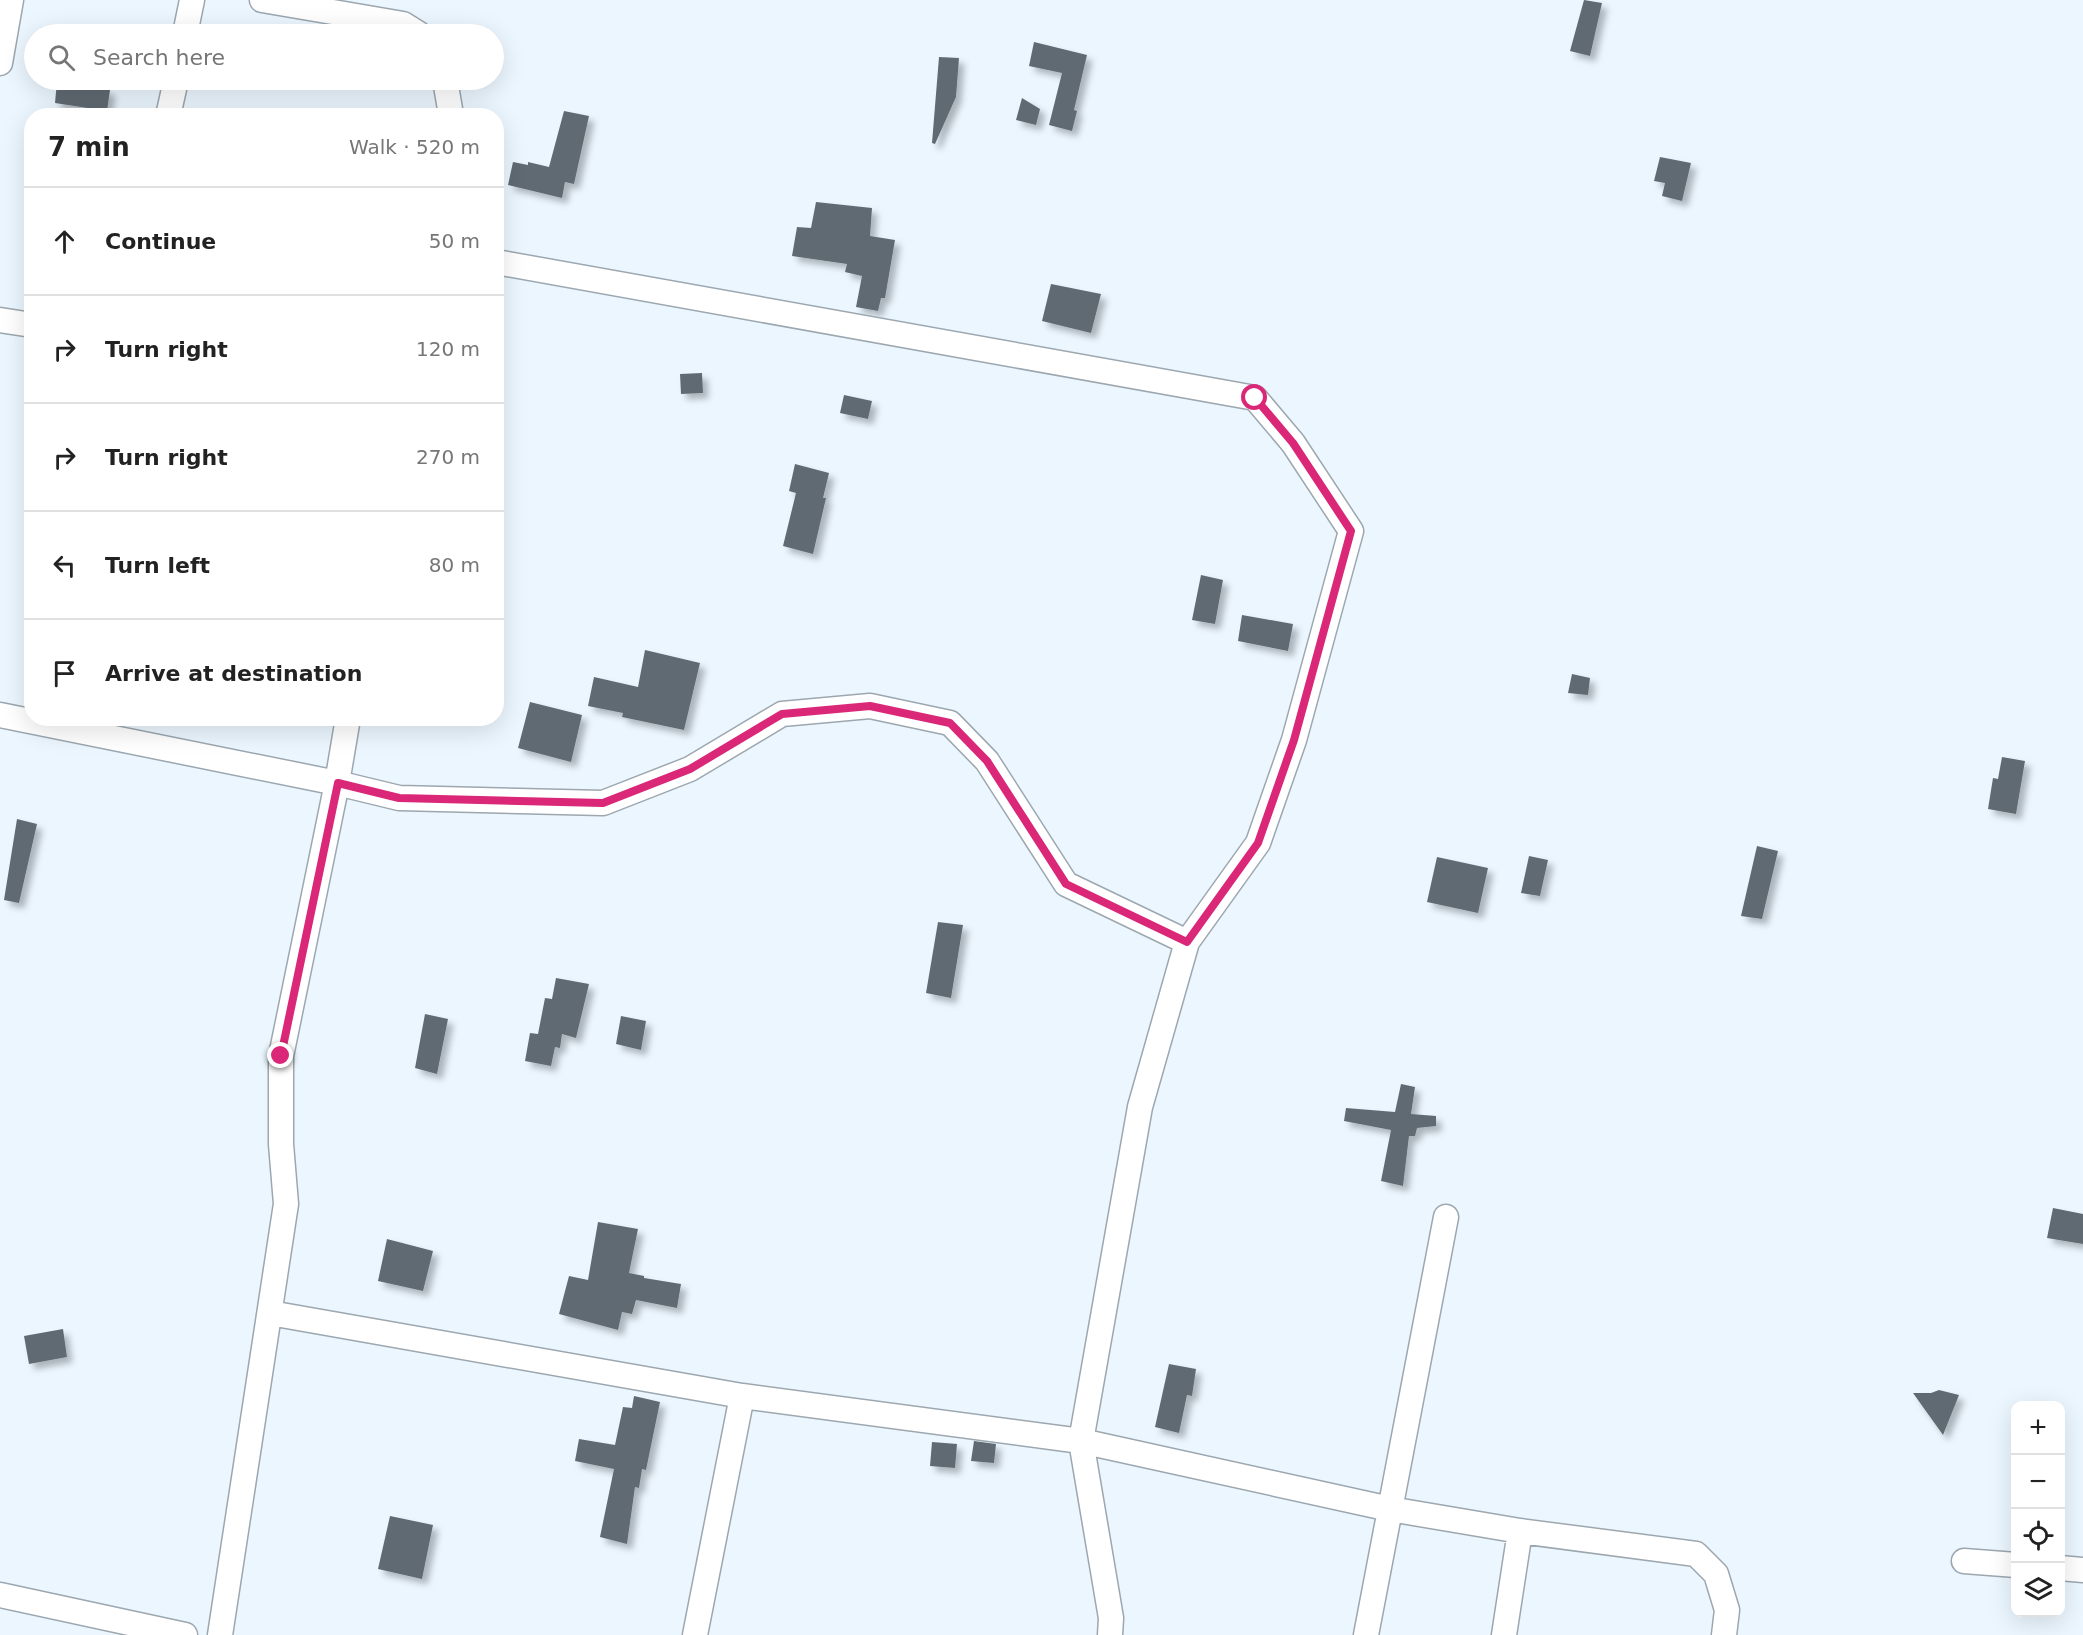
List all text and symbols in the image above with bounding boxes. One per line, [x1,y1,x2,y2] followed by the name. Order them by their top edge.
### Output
[24,24,504,90] search box
[45,41,78,74] icon: search
[93,45,225,70] text: Search here
[48,132,130,162] text: 7 min
[349,135,480,159] text: Walk · 520 m
[48,225,81,258] icon: ahead
[105,229,216,254] text: Continue
[429,229,480,253] text: 50 m
[48,333,81,366] icon: right
[105,337,228,362] text: Turn right
[416,337,480,361] text: 120 m
[1241,384,1267,410] route start
[48,441,81,474] icon: right
[105,445,228,470] text: Turn right
[416,445,480,469] text: 270 m
[48,549,81,582] icon: left
[105,553,210,578] text: Turn left
[429,553,480,577] text: 80 m
[48,657,81,690] icon: arrive
[105,661,362,686] text: Arrive at destination
[267,1042,293,1068] route end
[2011,1401,2065,1617] map controls
[2011,1401,2065,1455] button: +
[2011,1455,2065,1509] button: −
[2011,1509,2065,1563] button: locate
[2011,1563,2065,1617] button: layers

